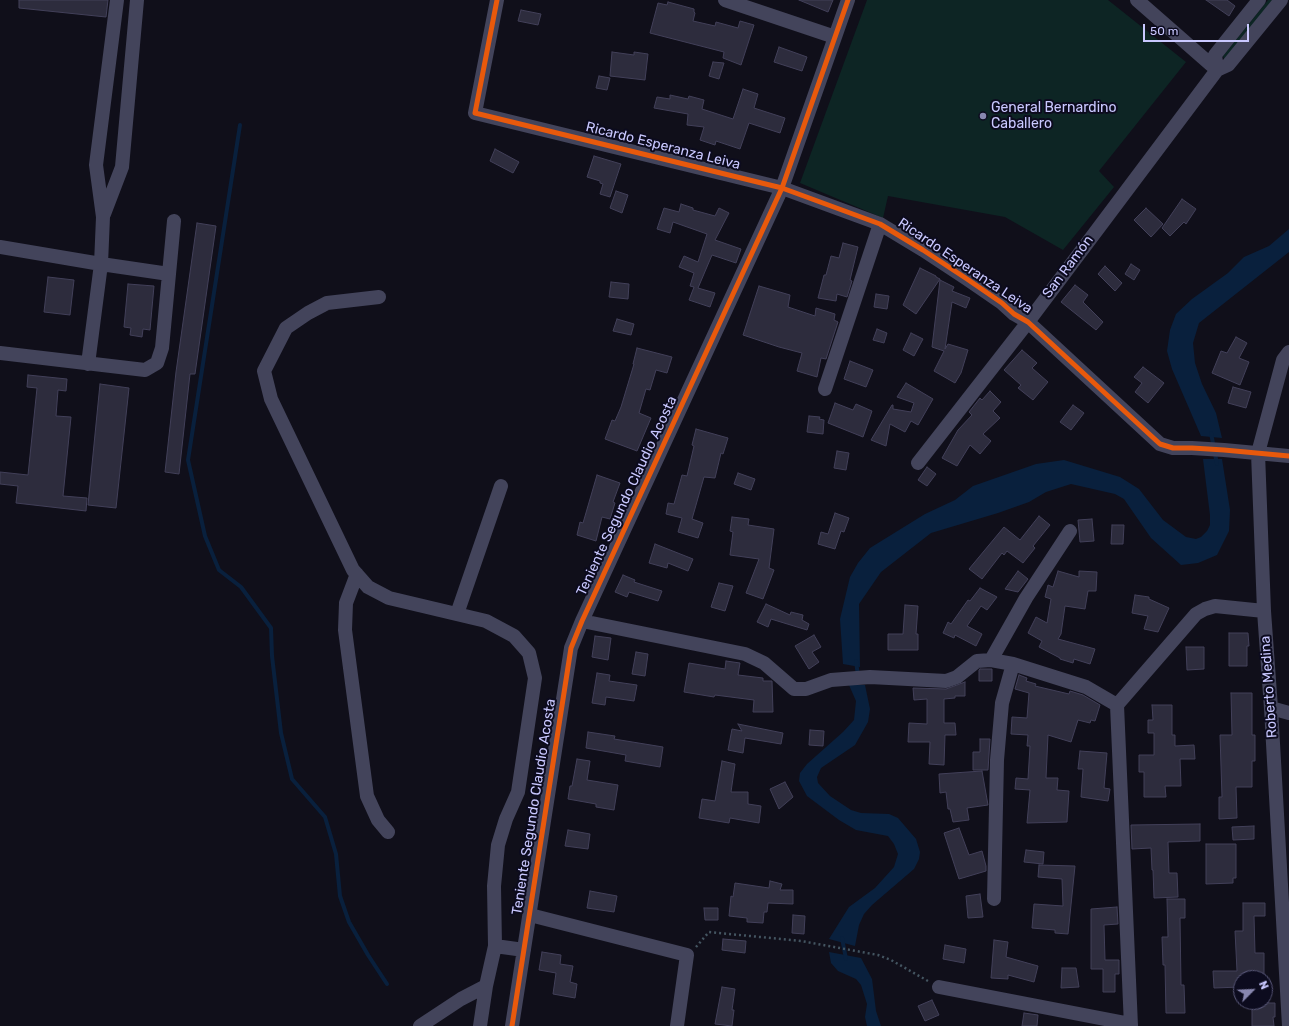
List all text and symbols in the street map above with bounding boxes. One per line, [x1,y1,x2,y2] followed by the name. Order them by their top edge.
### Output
[1145,16,1251,42] scale bar
[1150,24,1178,38] text: 50 m
[991,100,1117,132] place label: General Bernardino Caballero
[978,111,988,121] marker: General Bernardino Caballero
[584,119,742,173] street label: Ricardo Esperanza Leiva
[895,215,1035,317] street label: Ricardo Esperanza Leiva
[1039,232,1097,302] street label: San Ramón
[573,393,681,599] street label: Teniente Segundo Claudio Acosta
[1257,635,1281,739] street label: Roberto Medina
[509,698,559,916] street label: Teniente Segundo Claudio Acosta
[1233,970,1273,1010] north arrow
[1256,979,1271,992] text: N

